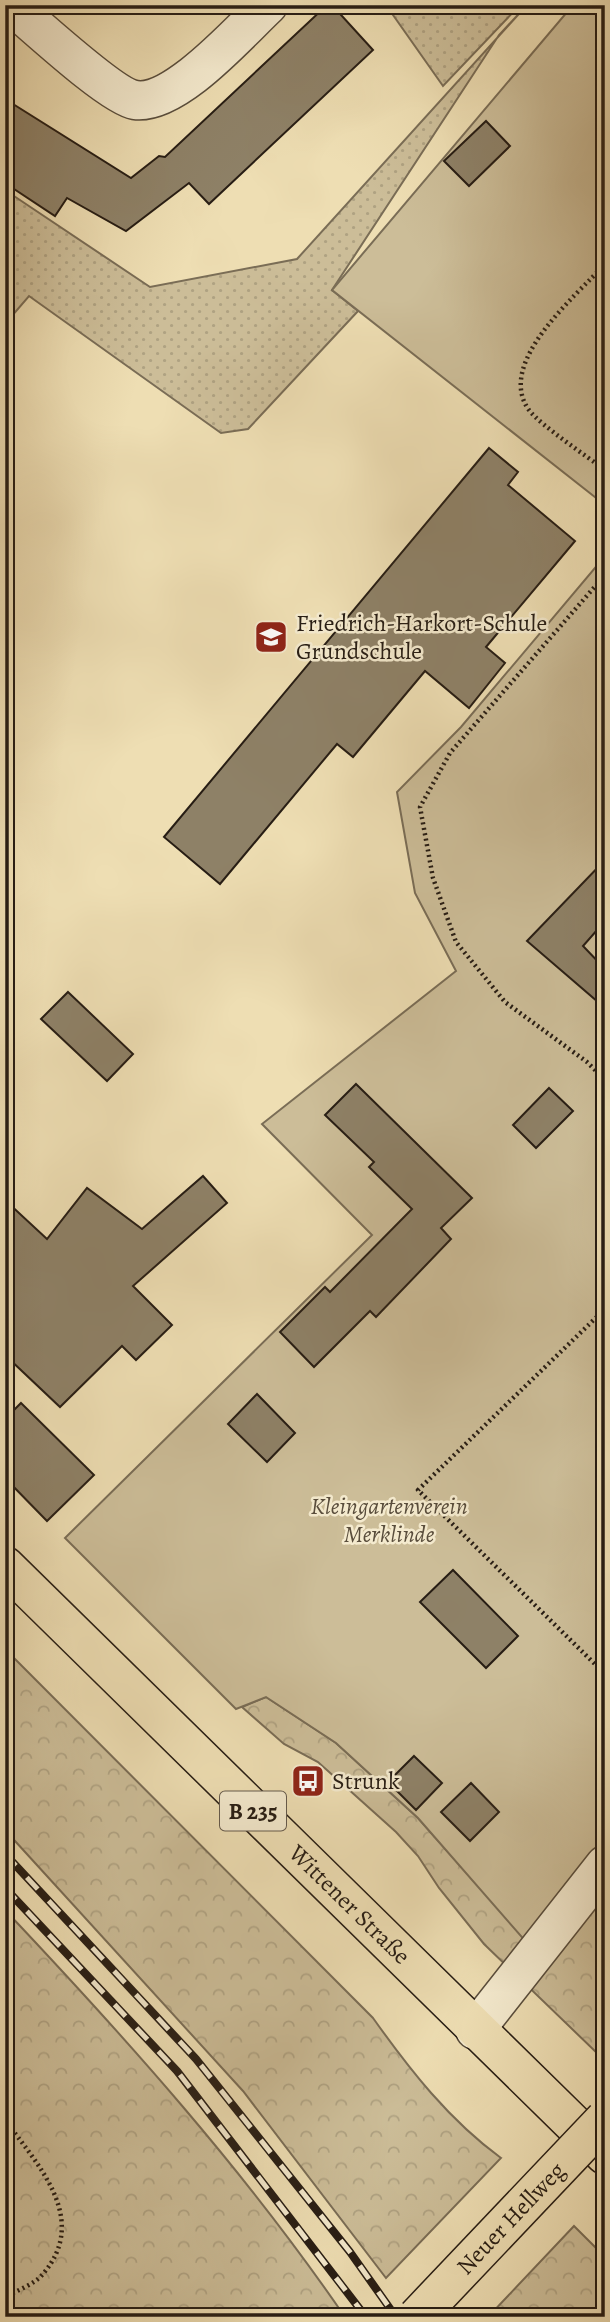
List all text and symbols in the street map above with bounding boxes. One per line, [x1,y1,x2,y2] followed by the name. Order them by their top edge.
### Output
[296,607,547,667] place label: Friedrich-Harkort-Schule Grundschule
[252,618,290,656] school or university icon: Friedrich-Harkort-Schule Grundschule
[310,1490,468,1550] park label: Kleingartenverein Merklinde
[289,1762,327,1800] bus stop icon: Strunk
[332,1765,400,1797] place label: Strunk
[220,1792,286,1830] road number: B 235
[281,1837,417,1971] street label: Wittener Straße
[449,2155,572,2282] street label: Neuer Hellweg

